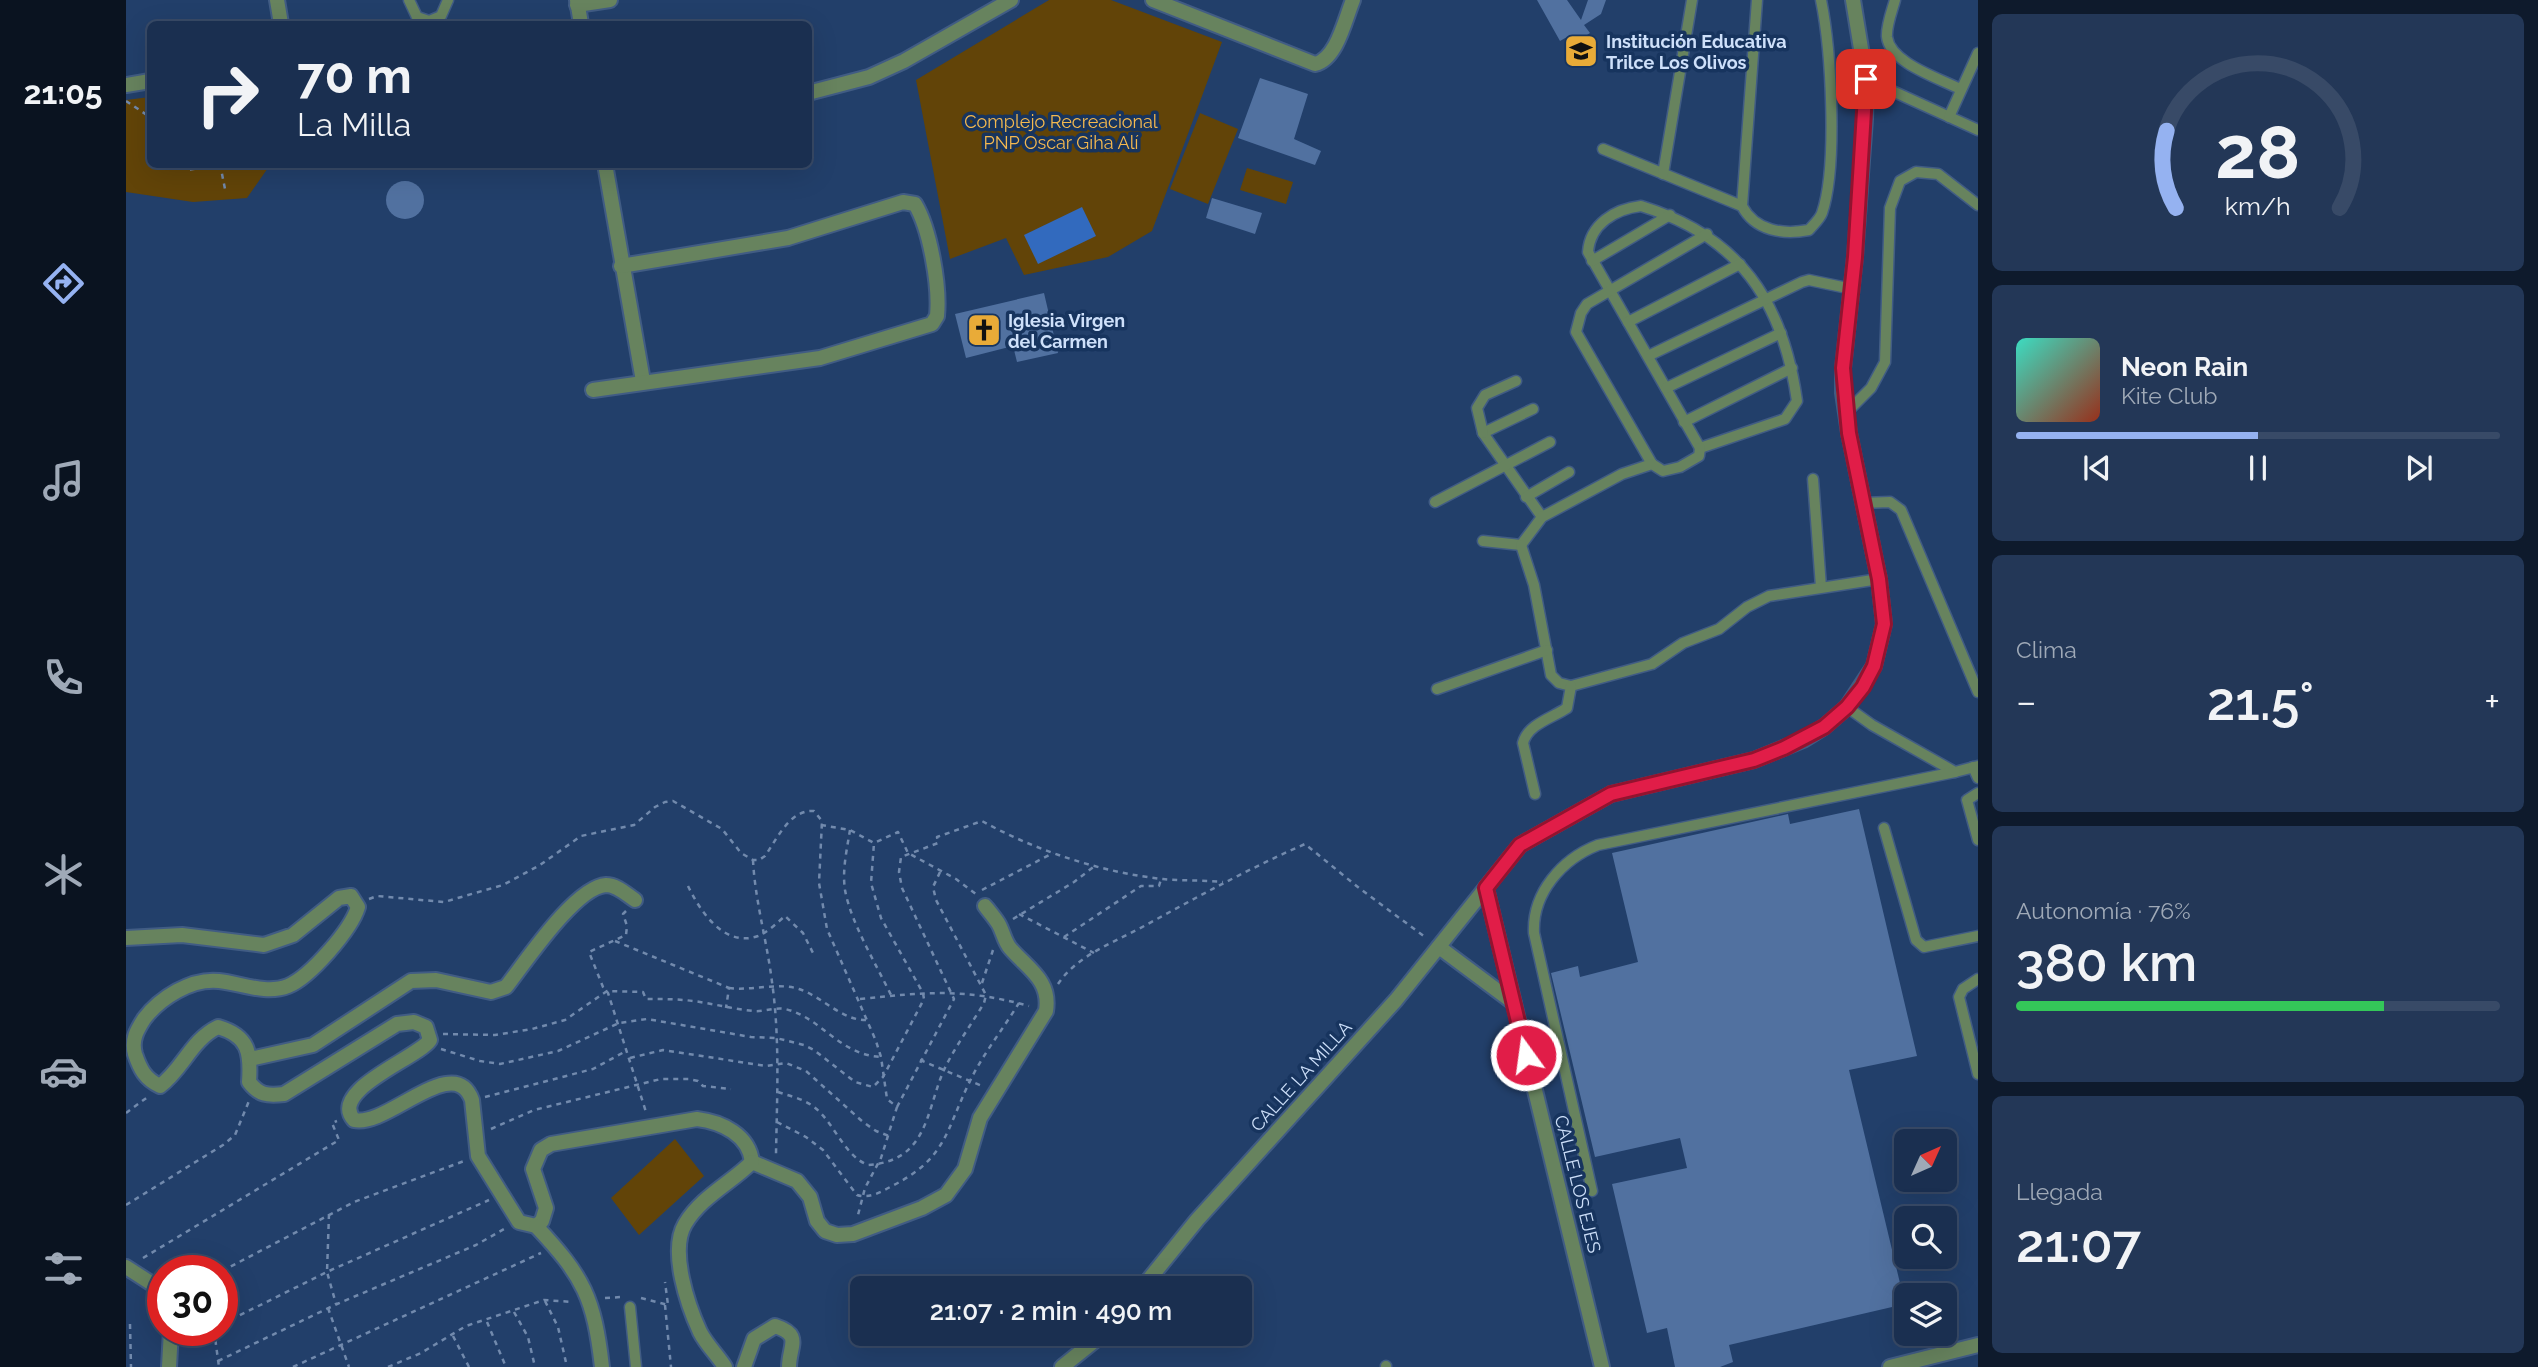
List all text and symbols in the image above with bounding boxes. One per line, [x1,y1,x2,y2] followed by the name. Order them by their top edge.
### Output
[1606,31,1787,73] place label: Institución Educativa Trilce Los Olivos
[1562,32,1600,70] school or university icon: Institución Educativa Trilce Los Olivos
[297,47,412,104] text: 70 m
[182,49,273,140] icon: right
[1836,49,1896,109] pin
[1847,60,1885,98] icon: arrive
[23,74,103,111] text: 21:05
[297,106,411,143] text: La Milla
[964,111,1158,153] park label: Complejo Recreacional PNP Oscar Giha Alí
[2215,111,2301,196] text: 28
[2225,191,2291,221] text: km/h
[39,259,88,308] icon: directions
[1008,310,1125,352] place label: Iglesia Virgen del Carmen
[965,311,1003,349] church icon: Iglesia Virgen del Carmen
[2121,352,2248,382] text: Neon Rain
[2121,382,2218,409] text: Kite Club
[2078,449,2116,487] icon: previous
[2239,449,2277,487] icon: pause
[2400,449,2438,487] icon: next
[39,456,88,505] icon: music
[2016,636,2077,663] text: Clima
[39,653,88,702] icon: phone
[2207,671,2314,732] text: 21.5°
[2016,679,2036,724] text: −
[2484,679,2500,724] text: +
[39,850,88,899] icon: climate
[2016,897,2191,924] text: Autonomía · 76%
[2016,932,2197,993] text: 380 km
[1246,1017,1356,1135] street label: CALLE LA MILLA
[1489,1018,1563,1092] position arrow
[39,1047,88,1096] icon: car
[1551,1113,1605,1255] street label: CALLE LOS EJES
[1894,1129,1956,1192] north arrow
[1894,1129,1957,1346] map controls
[2016,1178,2103,1205] text: Llegada
[1894,1206,1957,1269] button: search
[2016,1213,2141,1274] text: 21:07
[39,1244,88,1293] icon: filters
[147,1255,238,1346] speed limit sign: 30
[1894,1283,1957,1346] button: layers
[930,1296,1172,1326] text: 21:07 · 2 min · 490 m

